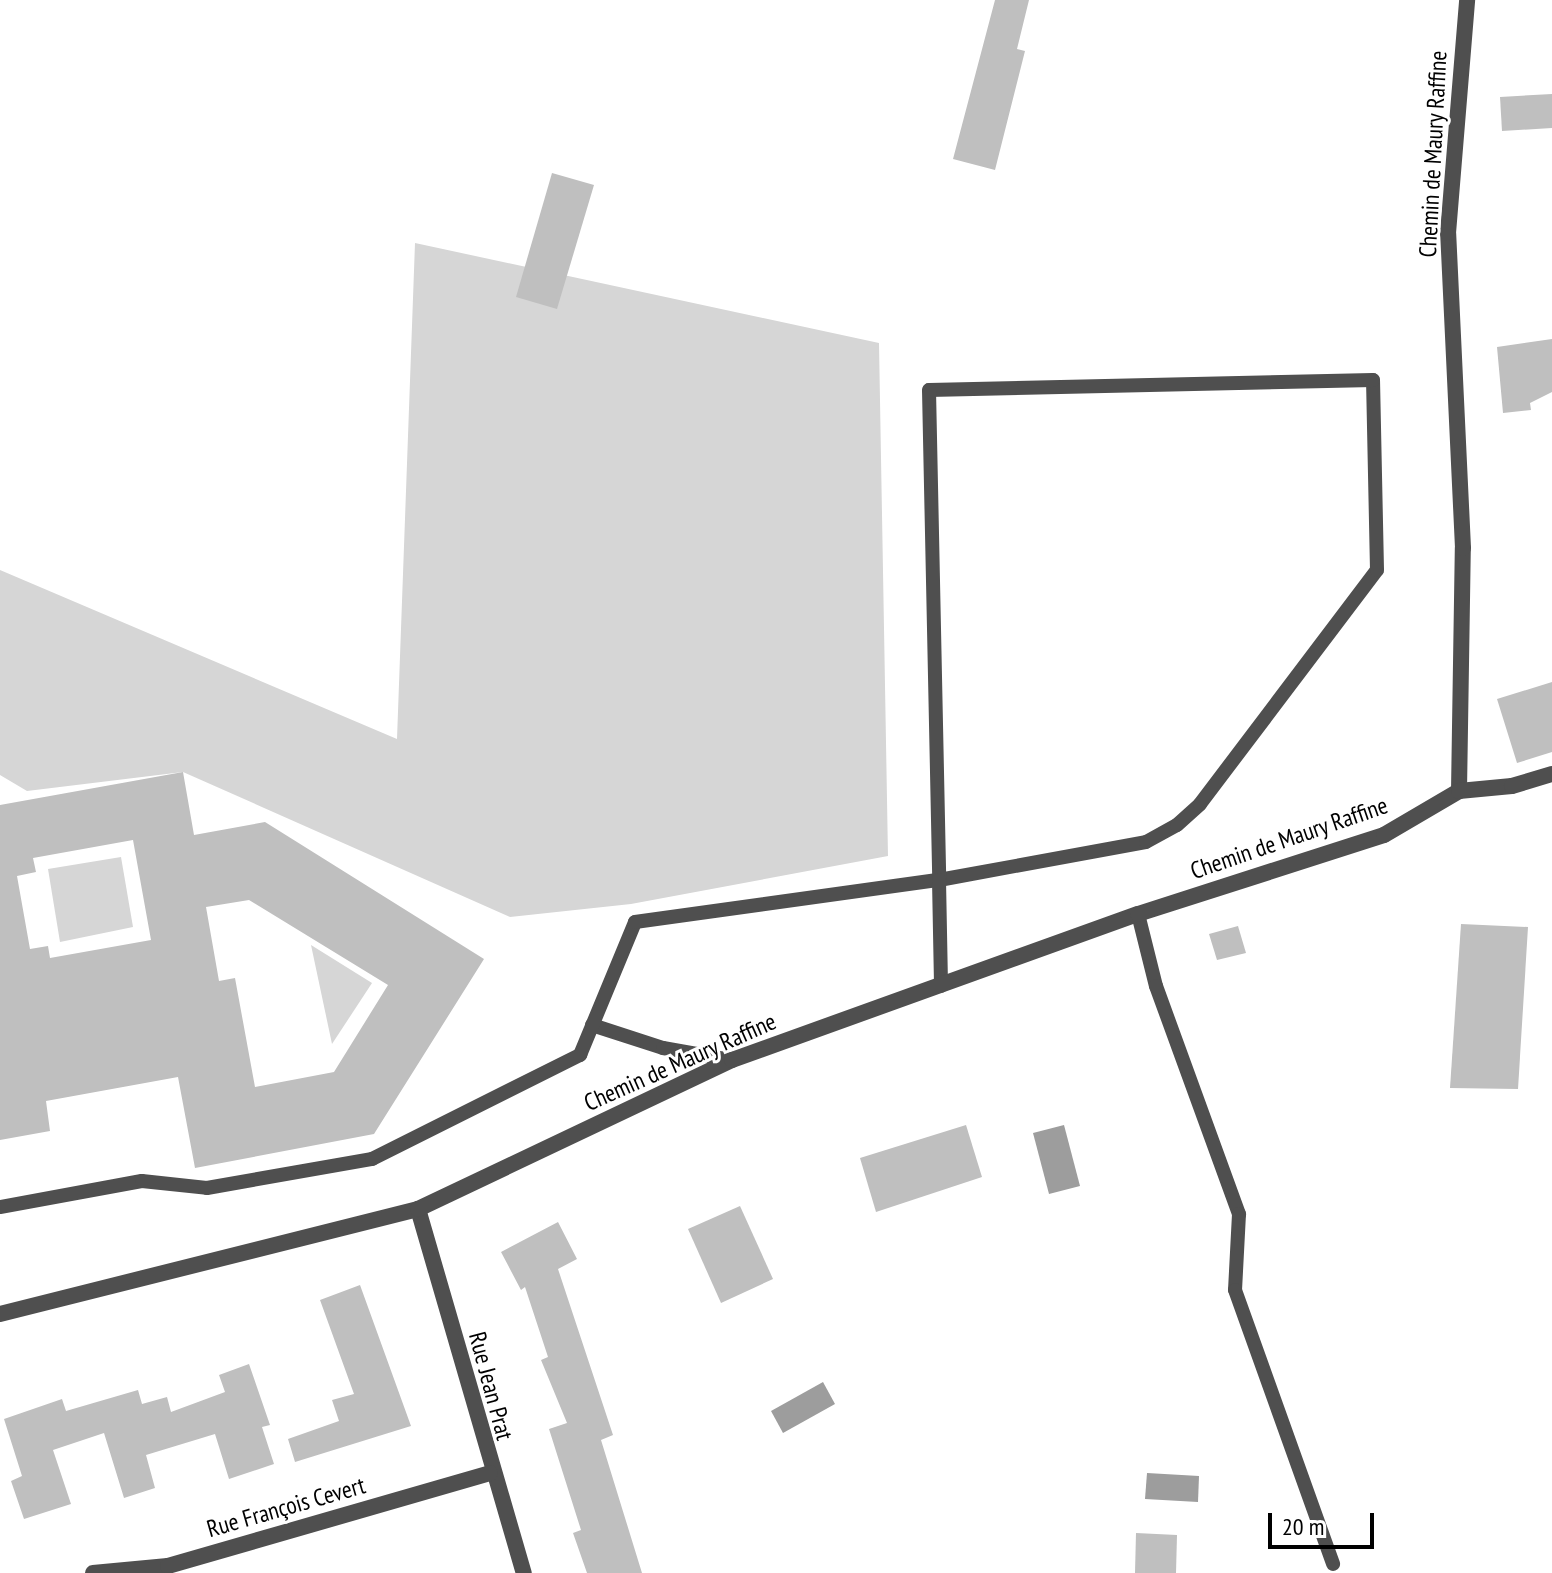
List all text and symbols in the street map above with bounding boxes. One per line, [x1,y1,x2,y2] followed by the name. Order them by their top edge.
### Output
[1413,50,1453,258] street label: Chemin de Maury Raffine
[1186,791,1392,885] street label: Chemin de Maury Raffine
[579,1007,781,1117] street label: Chemin de Maury Raffine
[463,1329,519,1443] street label: Rue Jean Prat
[204,1471,368,1543] street label: Rue François Cevert
[1272,1497,1378,1547] scale bar
[1282,1511,1324,1542] text: 20 m

